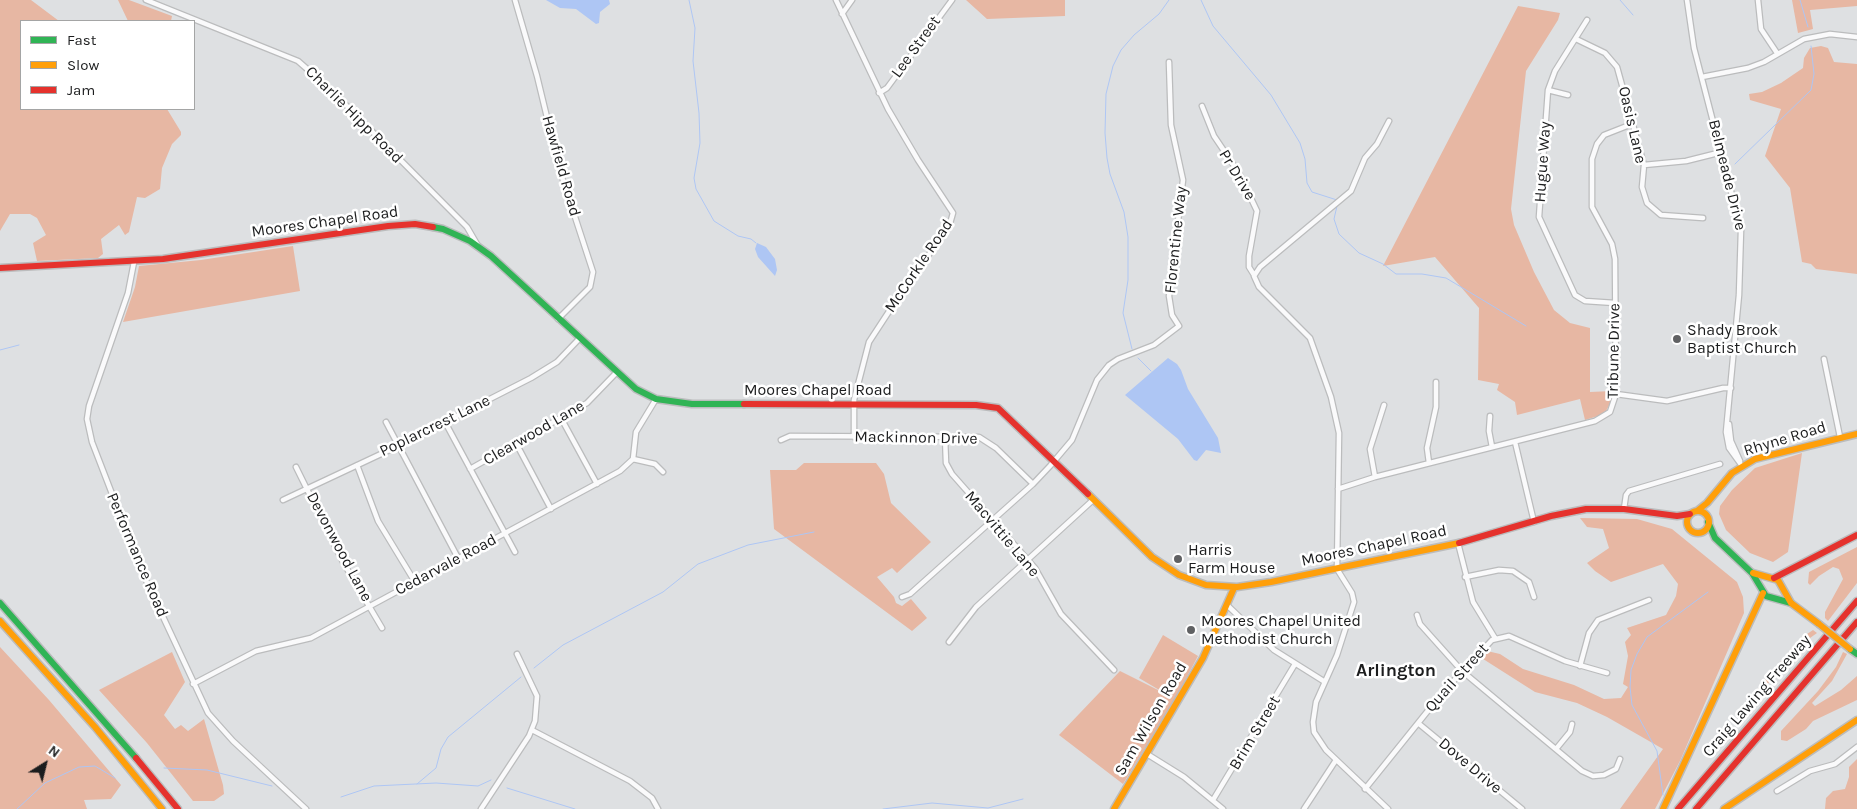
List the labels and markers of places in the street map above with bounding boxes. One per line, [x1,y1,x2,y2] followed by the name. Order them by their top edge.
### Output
[1687,320,1797,358] place label: Shady Brook Baptist Church
[1671,333,1683,345] marker: Shady Brook Baptist Church
[1188,540,1275,578] place label: Harris Farm House
[1172,553,1184,565] marker: Harris Farm House
[1201,611,1361,649] place label: Moores Chapel United Methodist Church
[1185,624,1197,636] marker: Moores Chapel United Methodist Church

